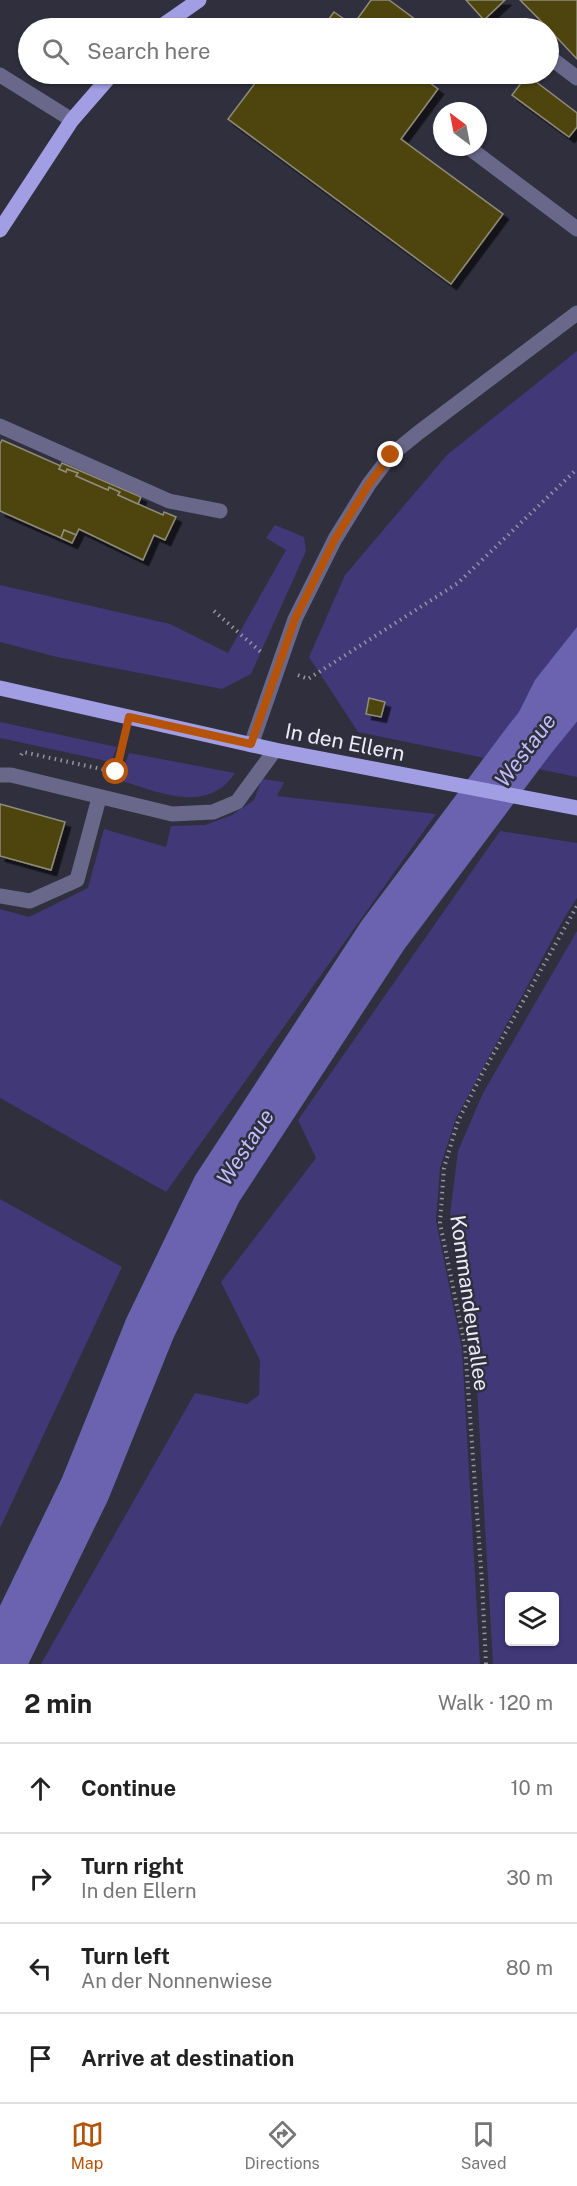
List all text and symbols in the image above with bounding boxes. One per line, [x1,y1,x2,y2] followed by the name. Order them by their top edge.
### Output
[18,18,559,84] search box
[39,35,72,68] icon: search
[87,38,211,64] text: Search here
[433,102,487,156] north arrow
[377,441,403,467] route end
[489,708,561,792] water label: Westaue
[283,718,407,766] street label: In den Ellern
[102,758,128,784] route start
[211,1104,279,1190] water label: Westaue
[445,1213,495,1393] street label: Kommandeurallee
[505,1592,559,1646] map controls
[505,1592,559,1646] button: layers
[24,1688,92,1719] text: 2 min
[438,1691,553,1715] text: Walk · 120 m
[24,1772,57,1805] icon: ahead
[81,1775,176,1801] text: Continue
[510,1776,553,1800] text: 10 m
[81,1853,184,1879] text: Turn right
[24,1862,57,1895] icon: right
[506,1866,553,1890] text: 30 m
[81,1879,197,1903] text: In den Ellern
[81,1943,170,1969] text: Turn left
[24,1952,57,1985] icon: left
[506,1956,553,1980] text: 80 m
[81,1969,272,1993] text: An der Nonnenwiese
[24,2042,57,2075] icon: arrive
[81,2045,294,2071] text: Arrive at destination
[71,2118,104,2173] tab: Map
[245,2118,320,2173] tab: Directions
[461,2118,506,2173] tab: Saved

